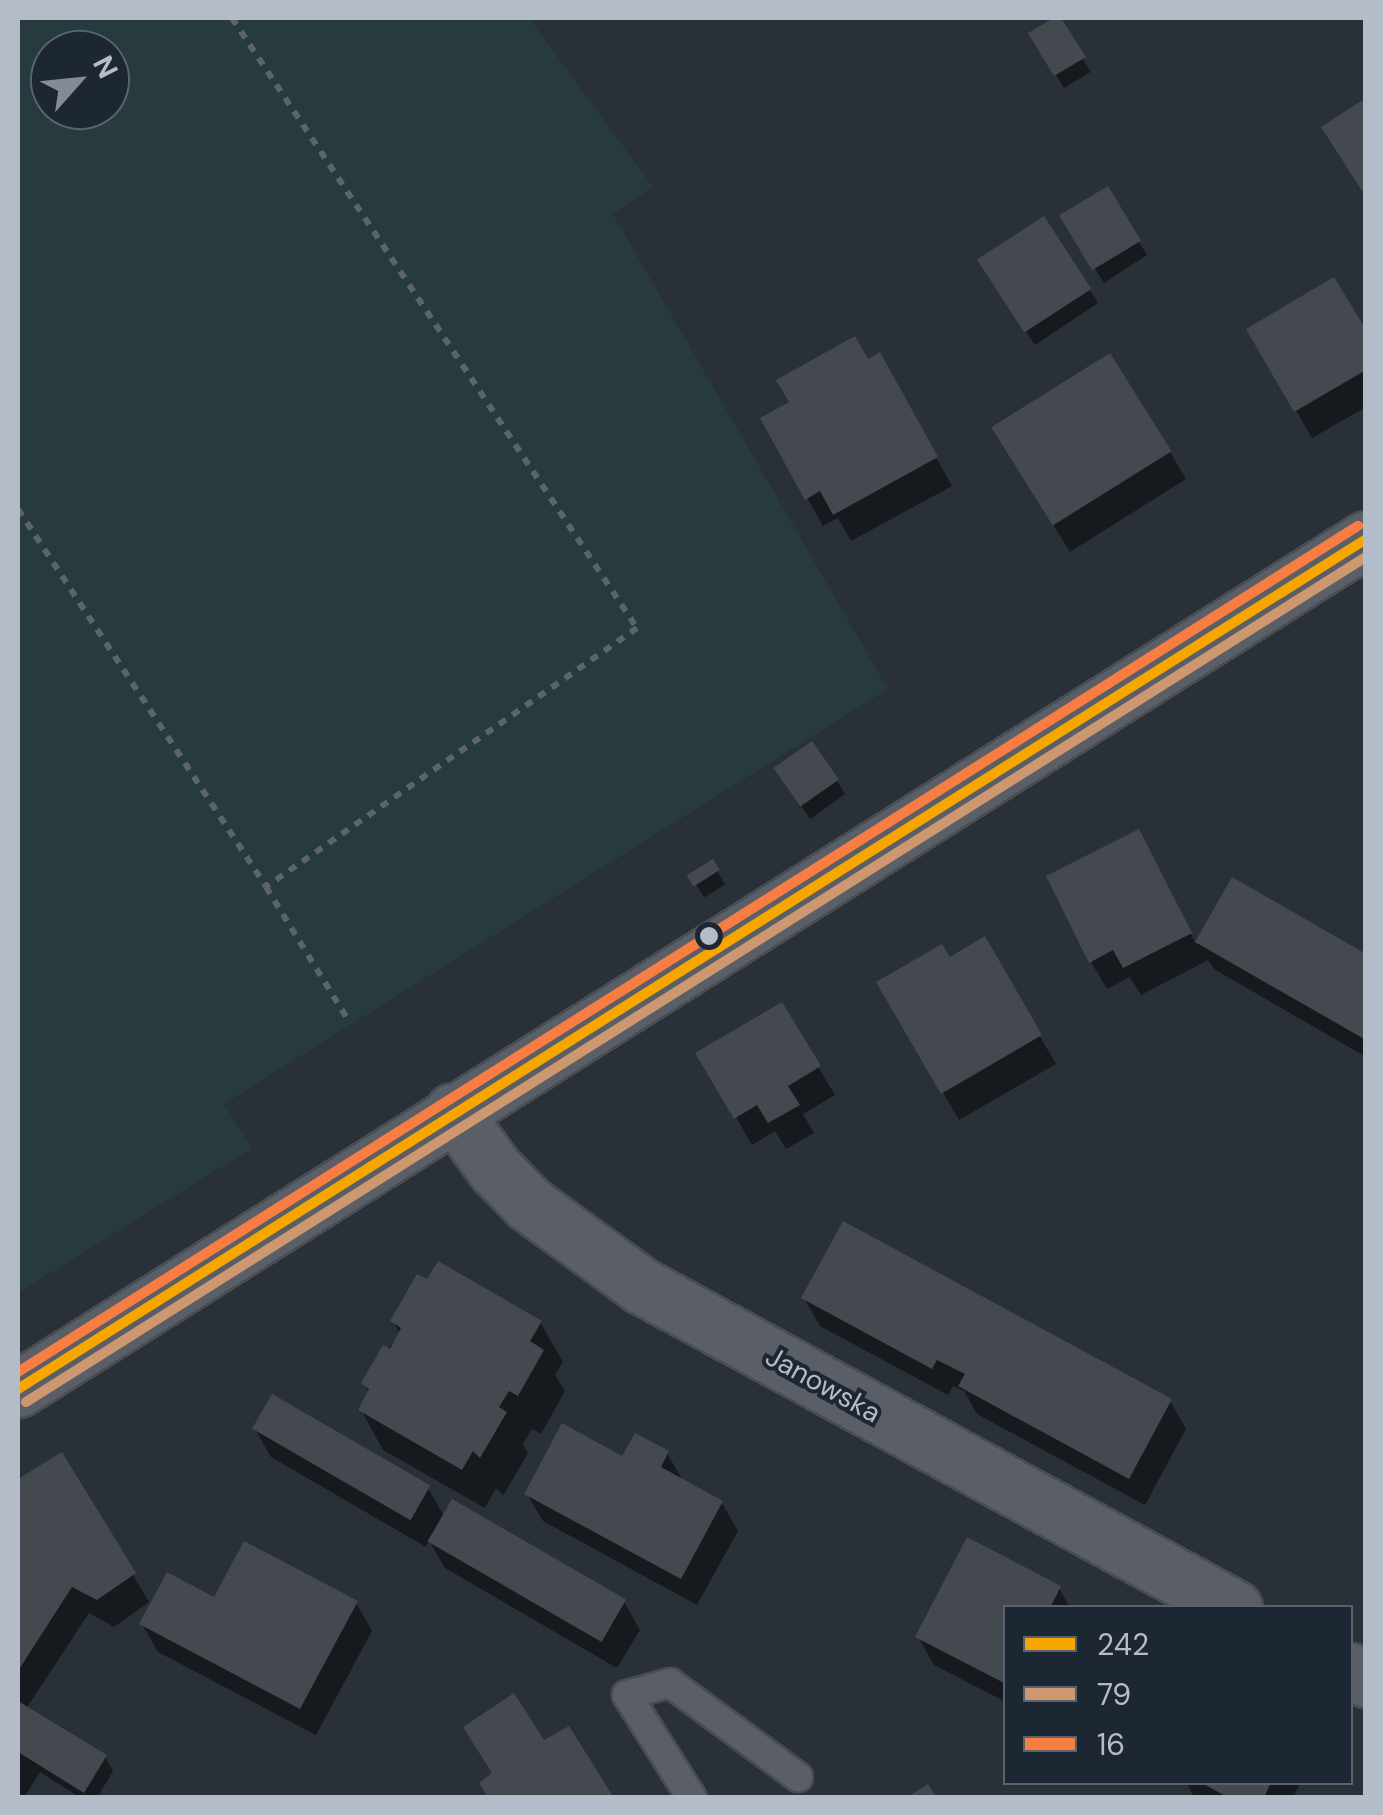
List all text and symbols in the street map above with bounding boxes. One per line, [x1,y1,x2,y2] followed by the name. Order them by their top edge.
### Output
[30,30,130,130] north arrow
[84,50,127,85] text: N
[699,926,719,946] unlabelled marker
[760,1340,886,1430] street label: Janowska
[1003,1605,1353,1785] legend
[1097,1625,1149,1664] text: 242
[1097,1675,1131,1714] text: 79
[1097,1725,1125,1764] text: 16

